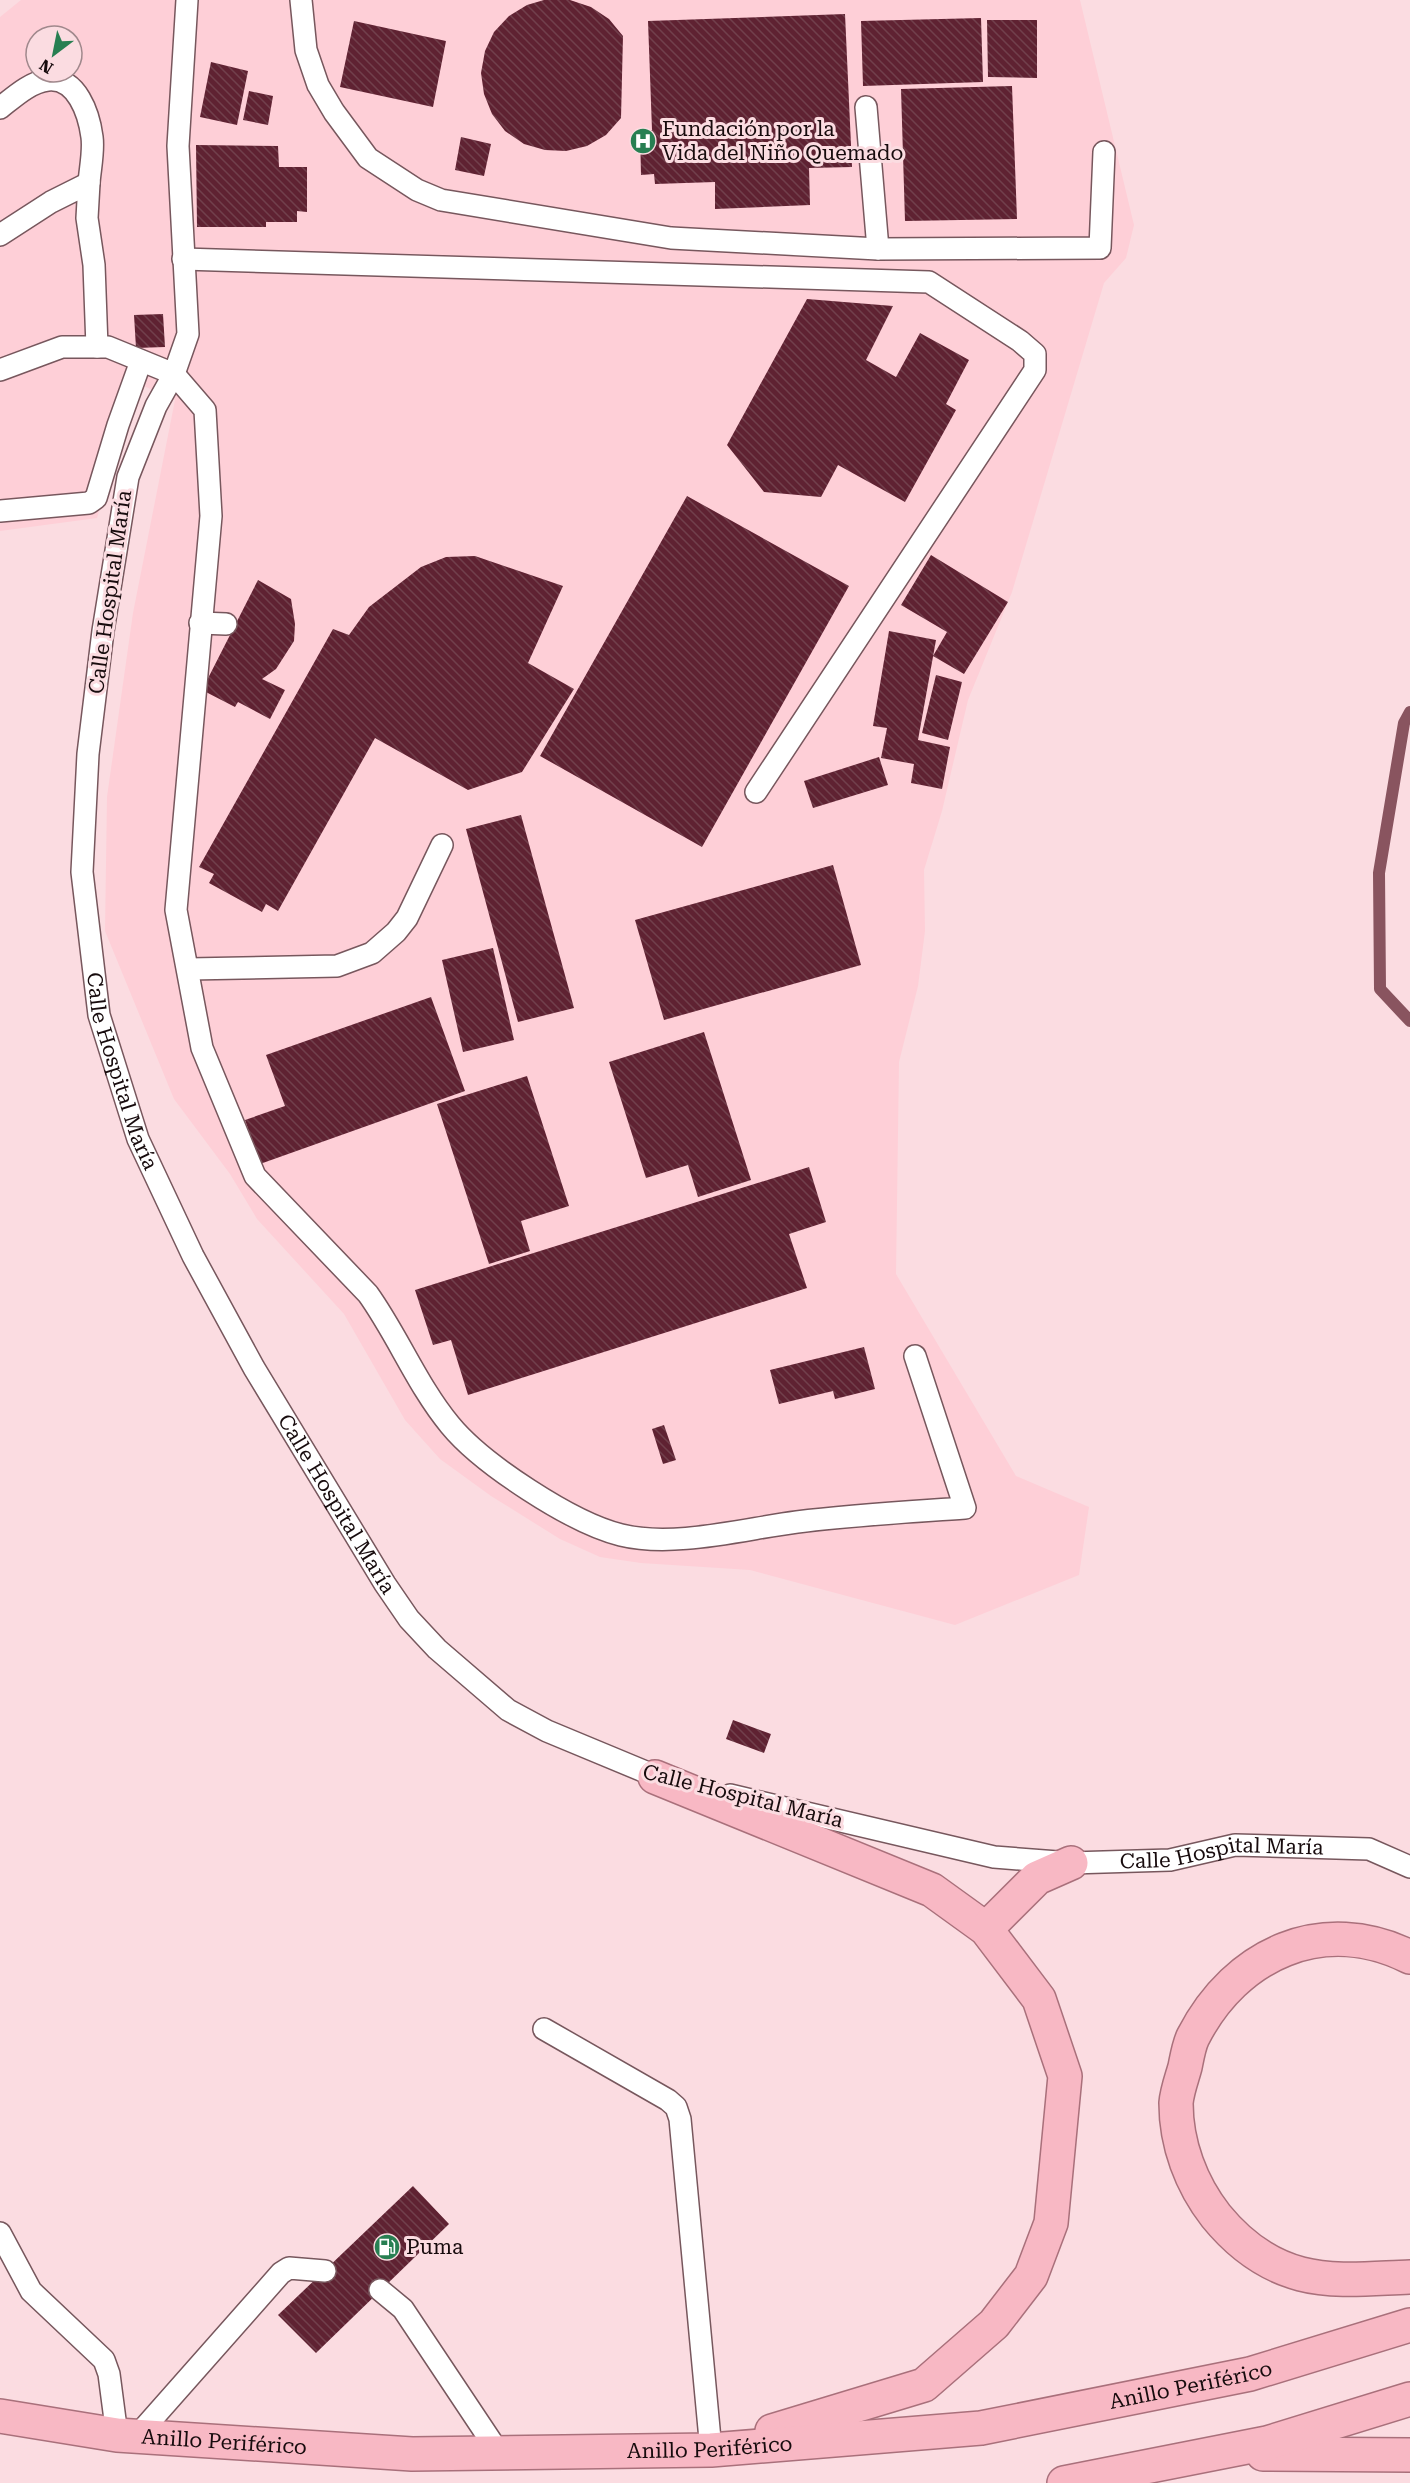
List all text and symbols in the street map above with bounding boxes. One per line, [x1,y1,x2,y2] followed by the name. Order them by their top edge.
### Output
[24,24,84,84] north arrow
[36,55,57,78] text: N
[662,117,903,165] place label: Fundación por la Vida del Niño Quemado
[628,126,658,156] hospital icon: Fundación por la Vida del Niño Quemado
[84,488,136,695] street label: Calle Hospital María
[82,971,163,1174] street label: Calle Hospital María
[273,1410,401,1599] street label: Calle Hospital María
[640,1759,846,1833] street label: Calle Hospital María
[1119,1833,1325,1874] street label: Calle Hospital María
[372,2232,402,2262] fuel station icon: Puma
[406,2235,464,2259] place label: Puma
[1107,2356,1275,2414] street label: Anillo Periférico
[141,2425,308,2459] street label: Anillo Periférico
[627,2431,793,2463] street label: Anillo Periférico

